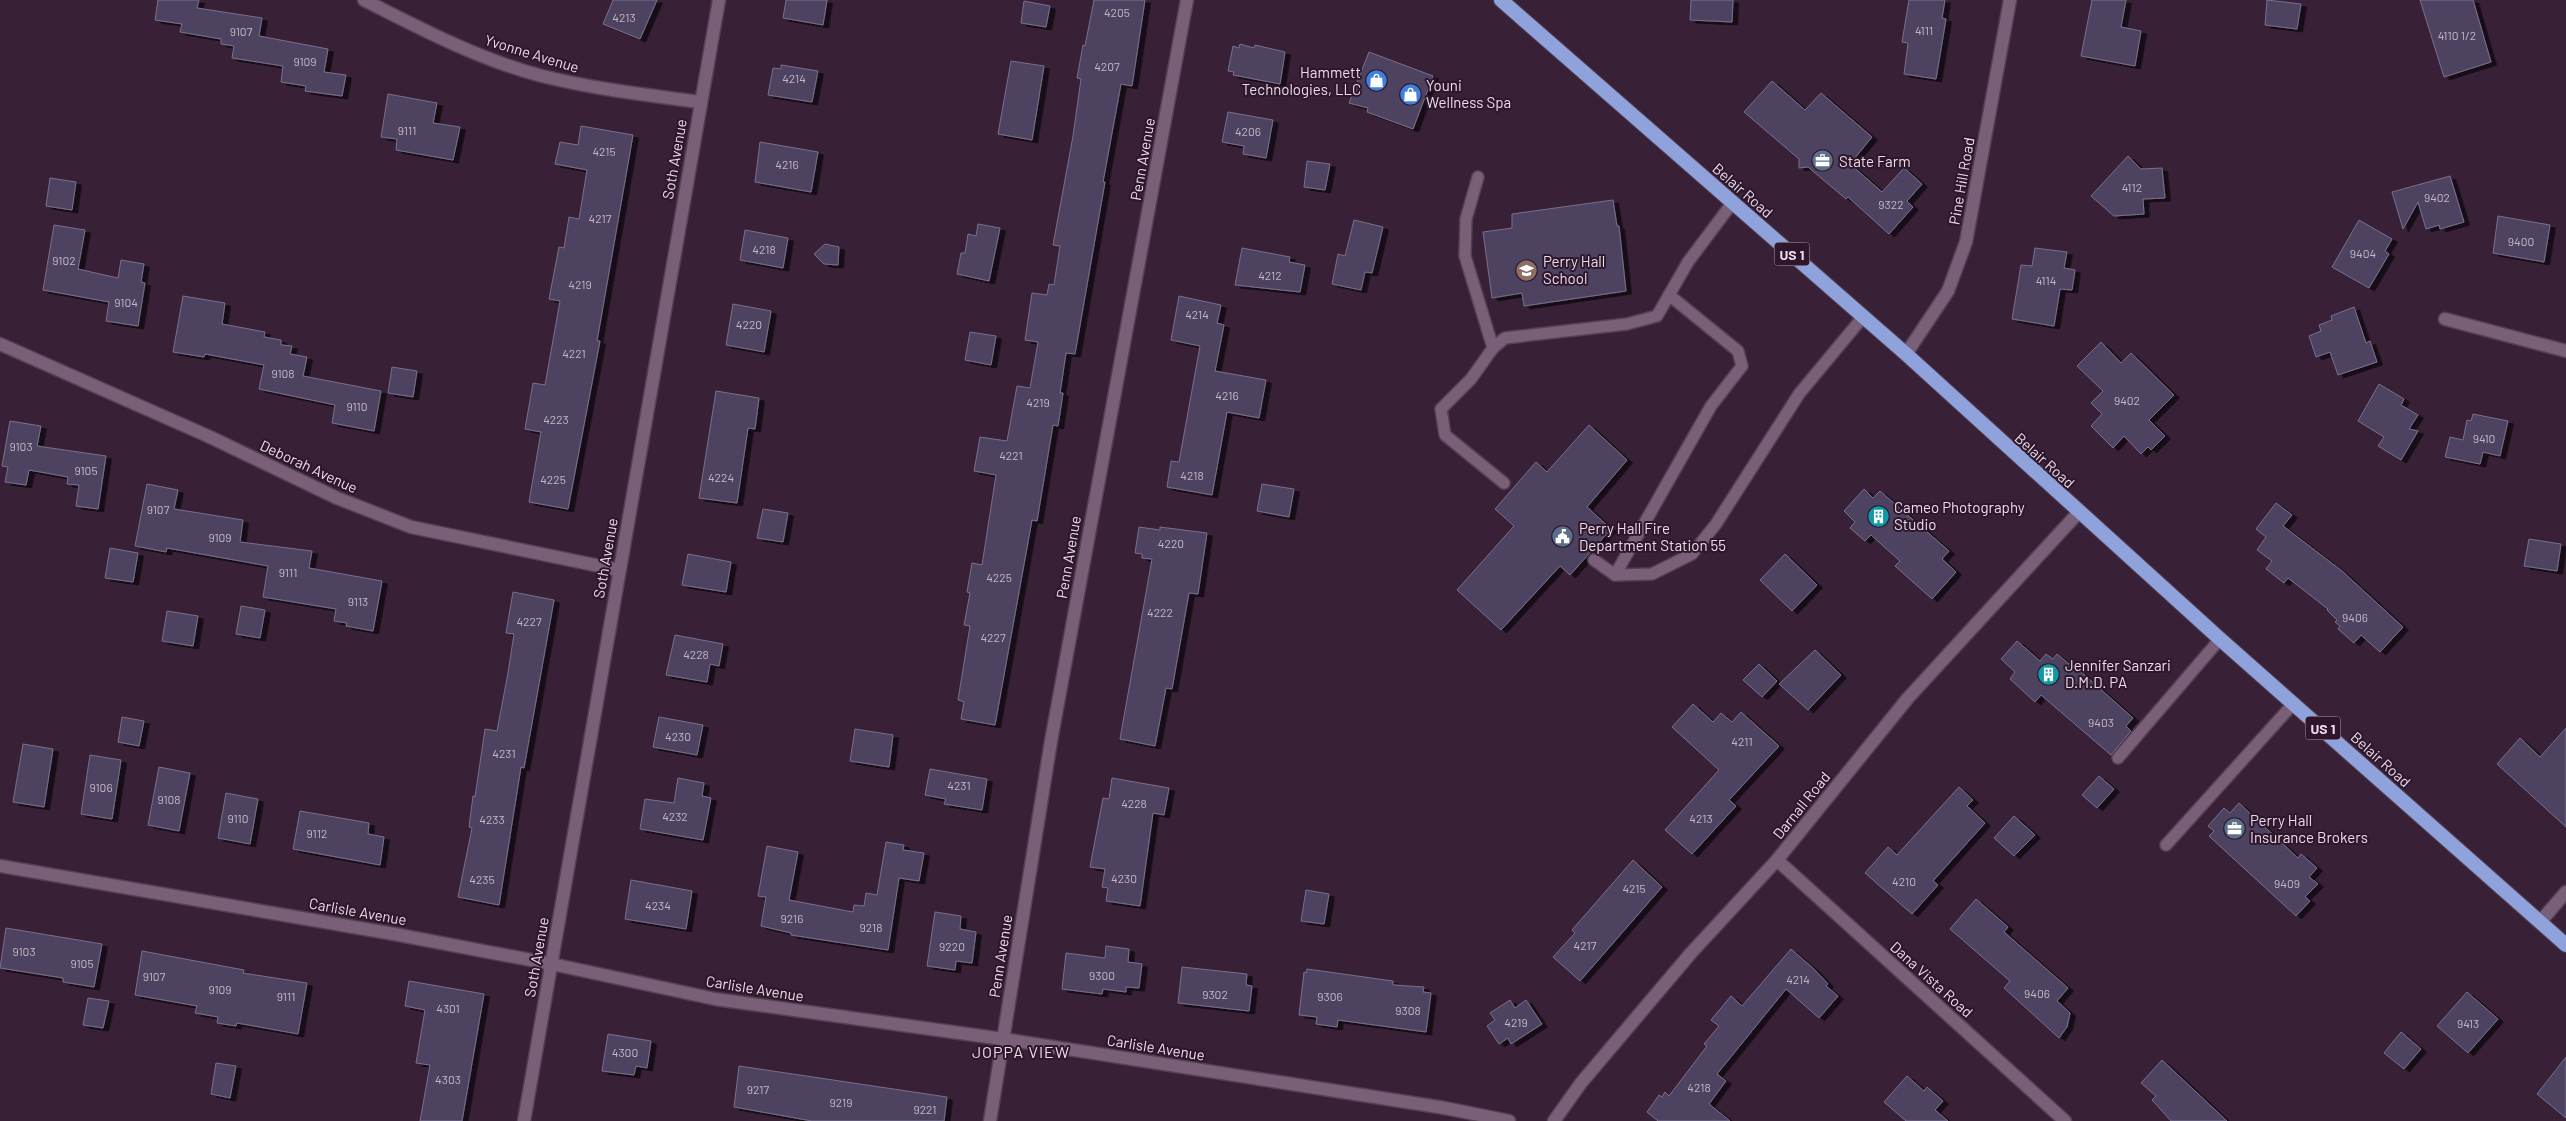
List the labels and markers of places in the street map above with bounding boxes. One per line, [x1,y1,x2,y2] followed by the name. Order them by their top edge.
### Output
[1242,63,1361,98] place label: Hammett Technologies, LLC
[1365,69,1389,93] shop icon: Hammett Technologies, LLC
[1426,76,1511,111] place label: Youni Wellness Spa
[1398,82,1422,106] shop icon: Youni Wellness Spa
[1811,149,1835,173] office icon: State Farm
[1839,152,1911,170] place label: State Farm
[1543,252,1605,287] place label: Perry Hall School
[1515,258,1539,282] school or university icon: Perry Hall School
[1894,498,2025,533] place label: Cameo Photography Studio
[1866,504,1890,528] building icon: Cameo Photography Studio
[1579,519,1726,554] place label: Perry Hall Fire Department Station 55
[1551,525,1575,549] public building icon: Perry Hall Fire Department Station 55
[2065,656,2171,691] place label: Jennifer Sanzari D.M.D. PA
[2037,662,2061,686] building icon: Jennifer Sanzari D.M.D. PA
[2250,811,2368,846] place label: Perry Hall Insurance Brokers
[2222,817,2246,841] office icon: Perry Hall Insurance Brokers

